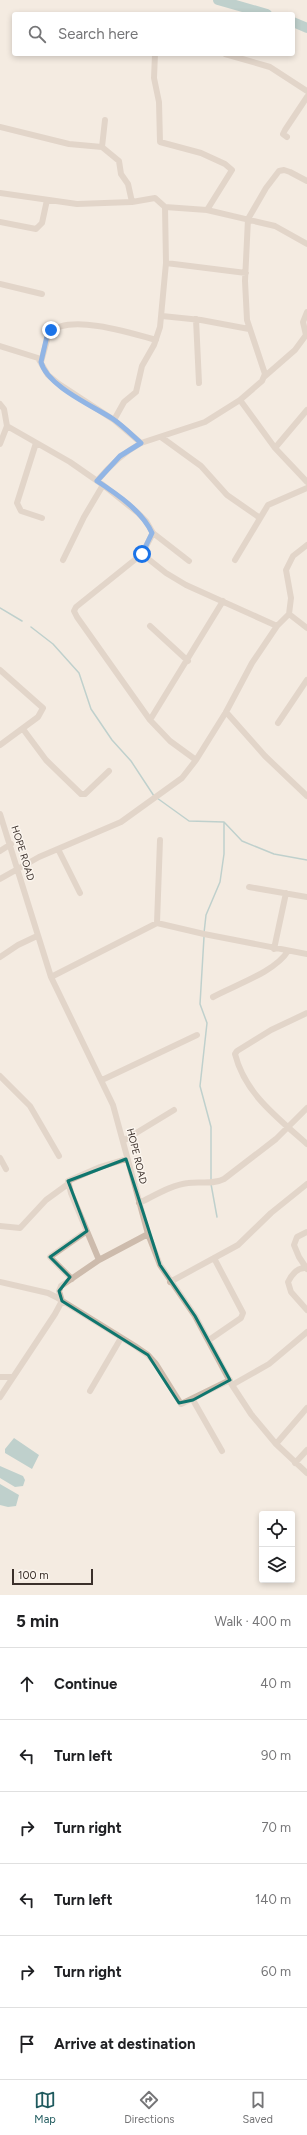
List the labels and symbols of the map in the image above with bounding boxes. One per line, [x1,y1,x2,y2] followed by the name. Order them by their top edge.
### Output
[42,321,60,339] route end
[133,545,151,563] route start
[8,824,38,882] street label: HOPE ROAD
[124,1127,150,1185] street label: HOPE ROAD
[12,1567,93,1586] scale bar

